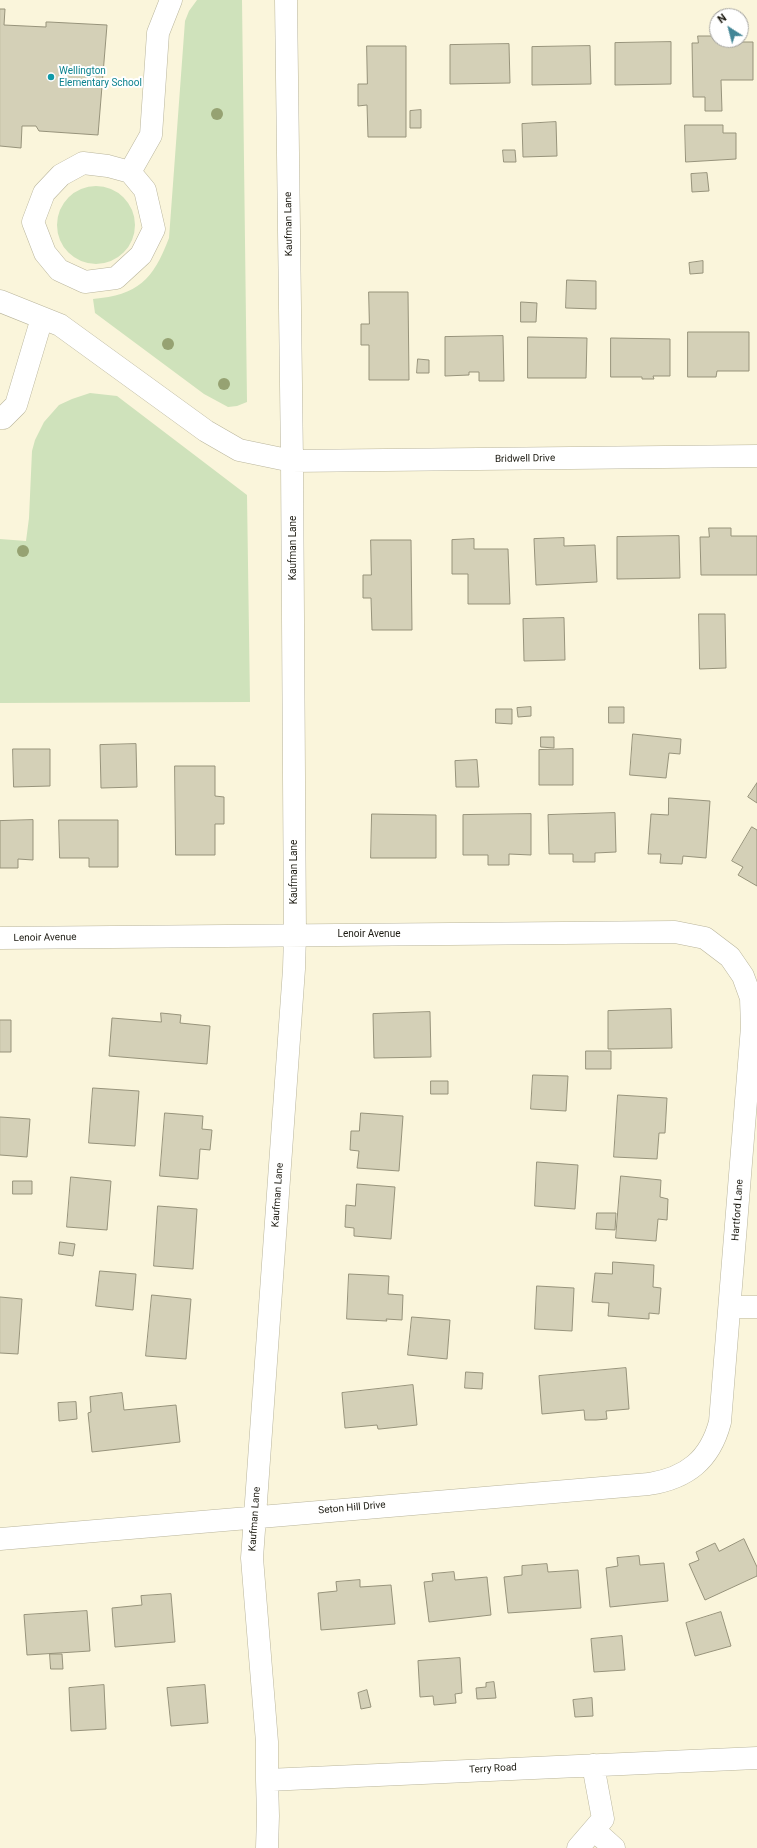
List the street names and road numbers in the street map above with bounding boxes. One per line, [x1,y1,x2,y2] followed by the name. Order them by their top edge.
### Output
[282,192,296,256] street label: Kaufman Lane
[495,452,555,466] street label: Bridwell Drive
[287,516,299,580] street label: Kaufman Lane
[288,840,300,904] street label: Kaufman Lane
[338,928,400,940] street label: Lenoir Avenue
[13,931,77,945] street label: Lenoir Avenue
[270,1162,286,1228] street label: Kaufman Lane
[730,1179,746,1241] street label: Hartford Lane
[247,1486,263,1552] street label: Kaufman Lane
[318,1499,386,1517] street label: Seton Hill Drive
[469,1762,517,1776] street label: Terry Road

